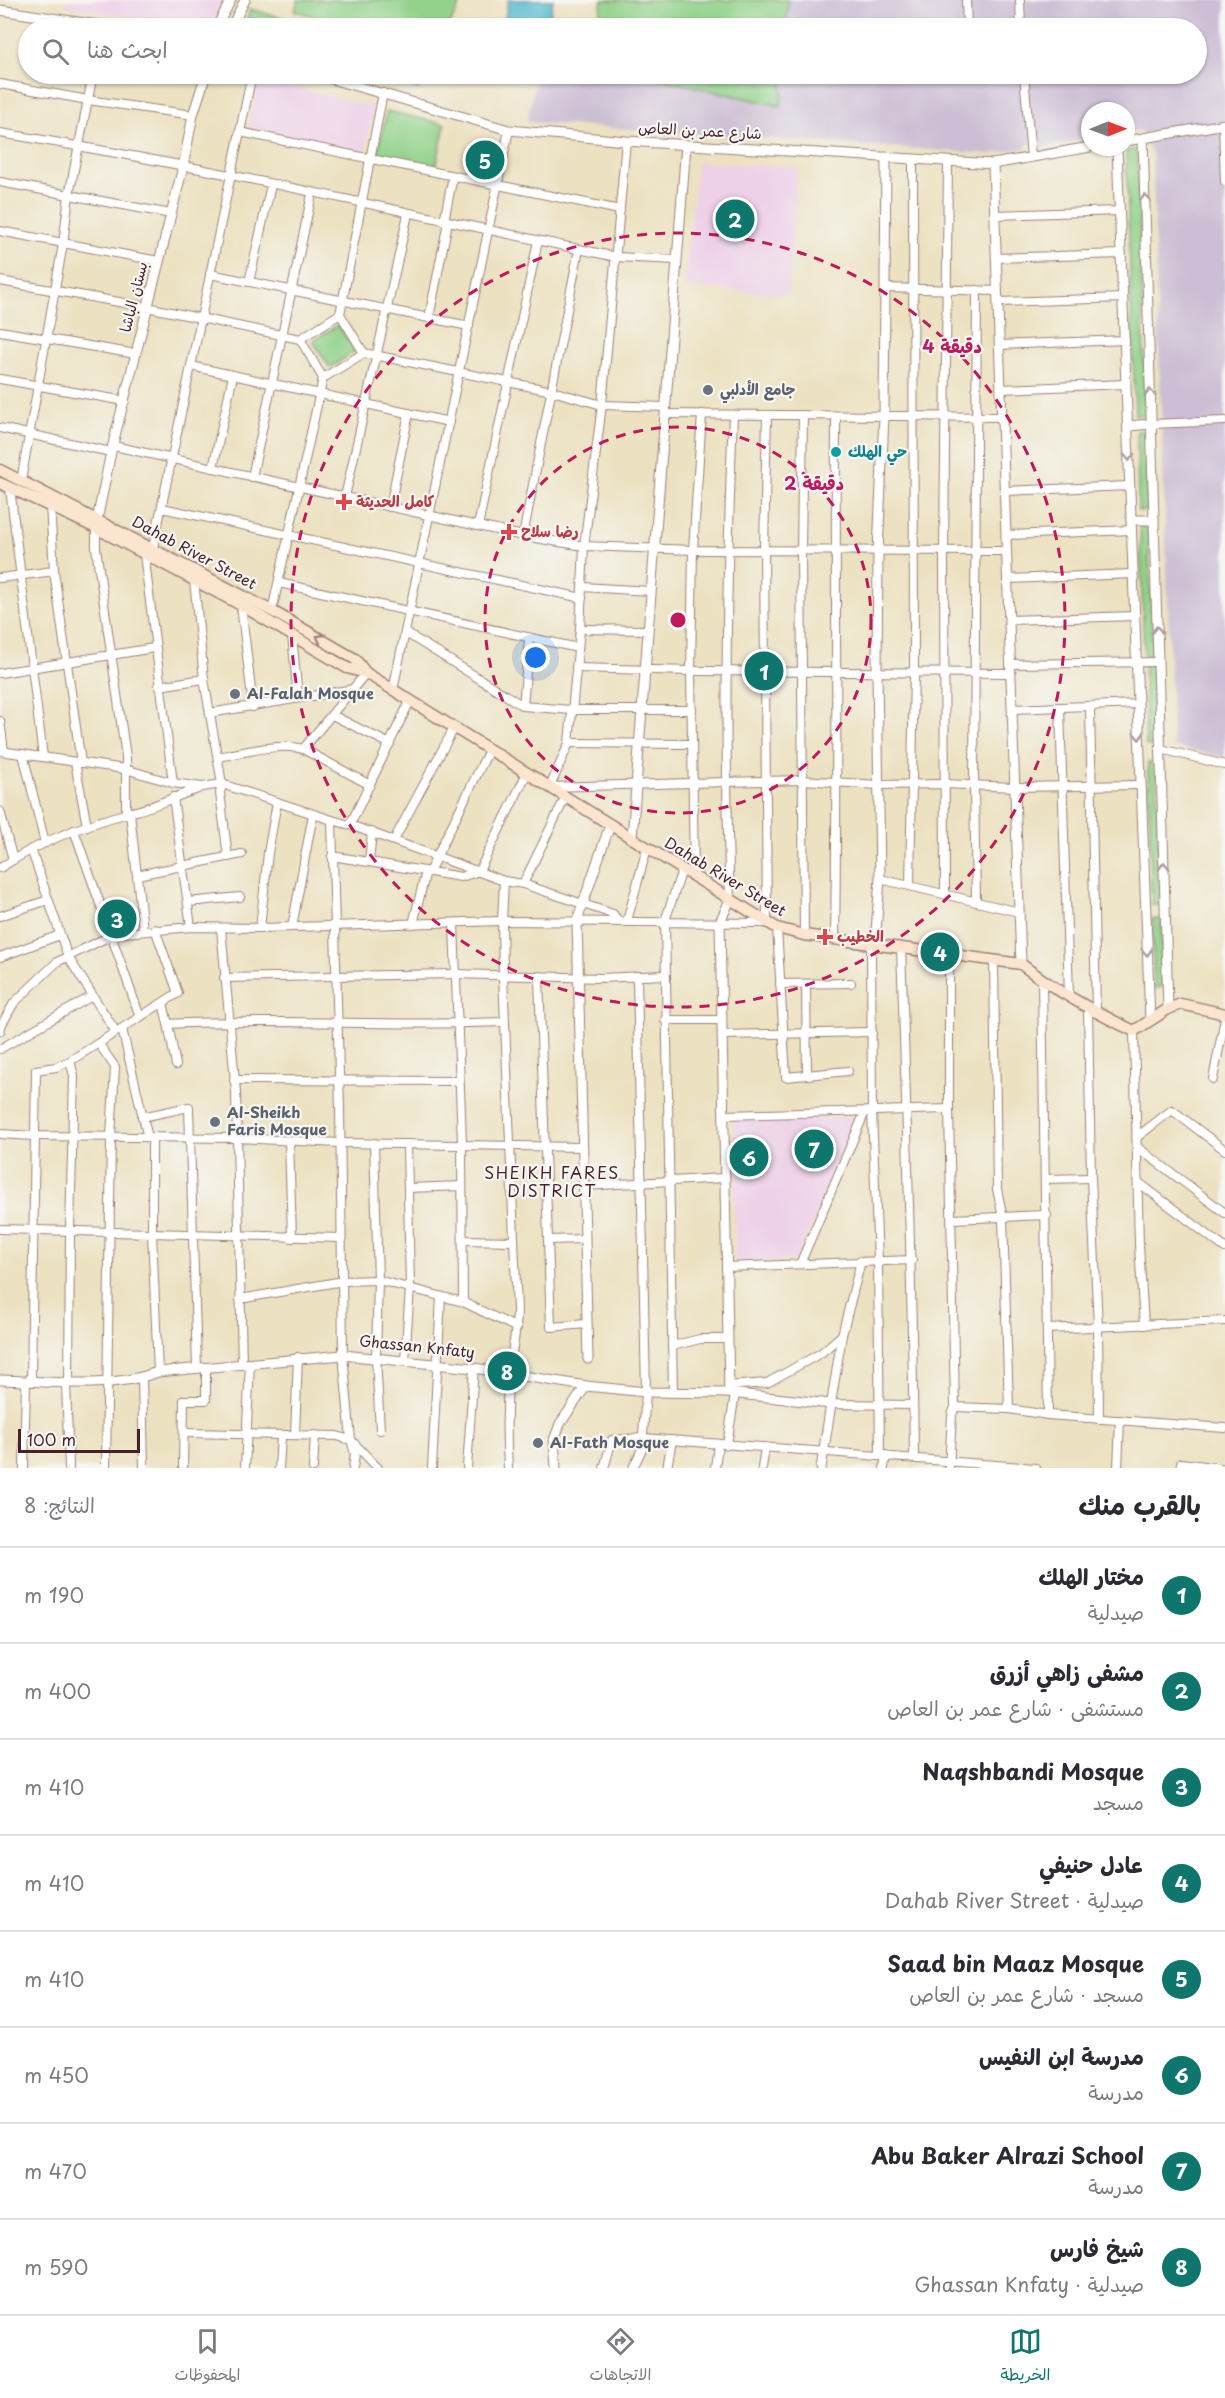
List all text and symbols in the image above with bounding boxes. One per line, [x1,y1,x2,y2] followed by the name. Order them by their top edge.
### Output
[18,18,1207,84] search box
[87,32,168,65] text: ابحث هنا
[39,35,72,68] icon: search
[1081,102,1135,156] north arrow
[638,115,762,144] street label: شارع عمر بن العاص
[466,138,504,182] pin: 5
[1138,193,1151,202] one-way arrow
[716,196,754,242] pin: 2
[113,259,152,334] street label: بستان الباشا
[922,332,982,359] text: 4 دقيقة
[720,377,796,404] place label: جامع الأدلبي
[701,383,715,397] marker: جامع الأدلبي
[1144,388,1157,397] one-way arrow
[848,439,907,466] place label: حي الهلك
[829,445,843,459] marker: حي الهلك
[1123,453,1135,462] one-way arrow
[784,469,844,496] text: 2 دقيقة
[356,489,435,512] place label: كامل الحديثة
[337,495,351,509] marker: كامل الحديثة
[128,509,261,594] street label: Dahab River Street
[521,519,579,542] place label: رضا سلاح
[502,525,516,539] marker: رضا سلاح
[668,610,688,630] centre of rings
[1151,625,1164,634] one-way arrow
[316,634,326,646] one-way arrow
[521,643,550,672] your location
[744,648,783,694] pin: 1
[247,681,374,704] place label: Al-Falah Mosque
[228,687,242,701] marker: Al-Falah Mosque
[1133,732,1146,741] one-way arrow
[661,830,791,921] street label: Dahab River Street
[1158,862,1170,871] one-way arrow
[98,896,136,942] pin: 3
[837,924,884,947] place label: الخطيب
[818,930,832,944] marker: الخطيب
[920,930,960,974] pin: 4
[1140,947,1153,956] one-way arrow
[227,1100,327,1140] place label: Al-Sheikh Faris Mosque
[208,1115,222,1129] marker: Al-Sheikh Faris Mosque
[794,1126,834,1172] pin: 7
[730,1134,768,1180] pin: 6
[484,1160,620,1202] district label: SHEIKH FARES DISTRICT
[358,1328,476,1363] street label: Ghassan Knfaty
[488,1348,526,1394] pin: 8
[18,1426,140,1454] scale bar
[27,1427,76,1451] text: 100 m
[550,1430,669,1453] place label: Al-Fath Mosque
[531,1436,545,1450] marker: Al-Fath Mosque
[1079,1485,1201,1524] text: بالقرب منك
[24,1490,95,1520] text: النتائج: 8
[1039,1559,1144,1592] text: مختار الهلك
[24,1580,84,1610] text: 190 m
[1177,1580,1186,1610] text: 1
[1088,1597,1144,1627] text: صيدلية
[990,1655,1144,1688] text: مشفى زاهي أزرق
[24,1676,91,1706] text: 400 m
[1174,1676,1189,1706] text: 2
[887,1693,1144,1723] text: مستشفى · شارع عمر بن العاص
[922,1754,1144,1787] text: Naqshbandi Mosque
[24,1772,84,1802] text: 410 m
[1175,1772,1188,1802] text: 3
[1093,1787,1144,1817] text: مسجد
[1039,1847,1144,1880] text: عادل حنيفي
[24,1868,84,1898] text: 410 m
[1175,1868,1188,1898] text: 4
[885,1885,1144,1915] text: صيدلية · Dahab River Street
[888,1946,1144,1979] text: Saad bin Maaz Mosque
[24,1964,84,1994] text: 410 m
[1175,1964,1188,1994] text: 5
[909,1979,1144,2009] text: مسجد · شارع عمر بن العاص
[979,2039,1144,2072] text: مدرسة ابن النفيس
[24,2060,89,2090] text: 450 m
[1174,2060,1189,2090] text: 6
[1088,2077,1144,2107] text: مدرسة
[871,2138,1144,2171] text: Abu Baker Alrazi School
[24,2156,87,2186] text: 470 m
[1176,2156,1187,2186] text: 7
[1088,2171,1144,2201] text: مدرسة
[1050,2231,1144,2264] text: شيخ فارس
[24,2252,88,2282] text: 590 m
[1175,2252,1188,2282] text: 8
[914,2269,1144,2299] text: صيدلية · Ghassan Knfaty
[175,2325,240,2389] tab: المحفوظات
[590,2325,651,2389] tab: الاتجاهات
[1001,2325,1050,2389] tab: الخريطة

